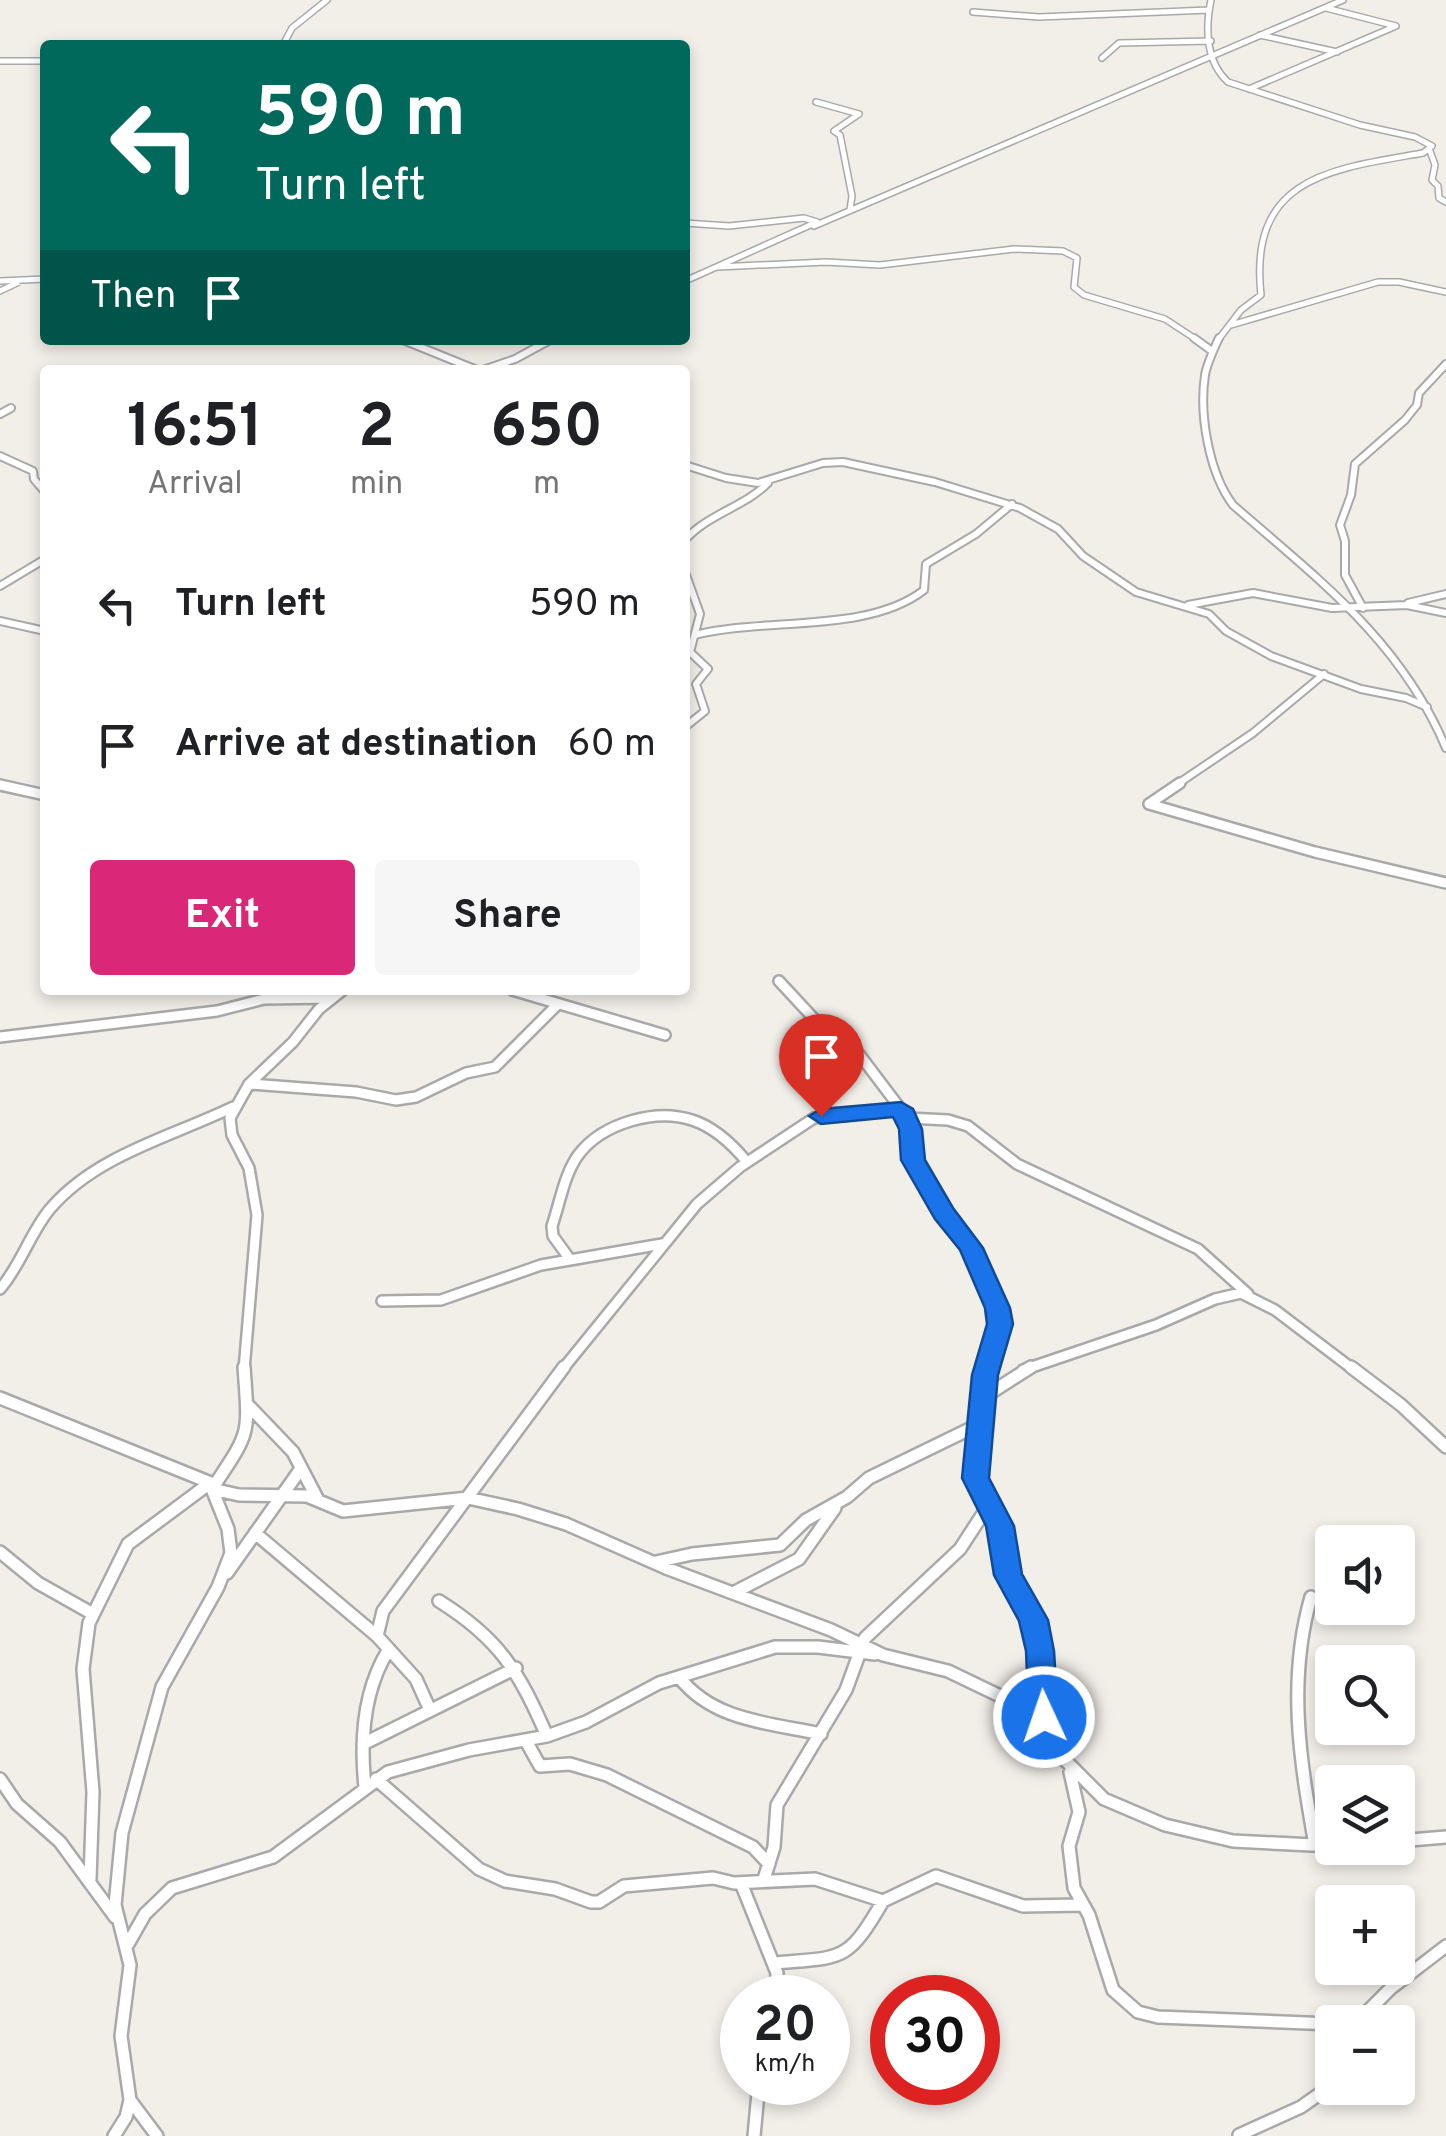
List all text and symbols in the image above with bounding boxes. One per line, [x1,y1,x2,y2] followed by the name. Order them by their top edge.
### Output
[255,72,466,161] text: 590 m
[90,80,220,210] icon: left
[255,159,426,216] text: Turn left
[196,270,251,325] icon: arrive
[90,273,176,322] text: Then
[127,392,263,468] text: 16:51
[358,392,395,468] text: 2
[490,392,603,468] text: 650
[147,465,243,505] text: Arrival
[350,465,403,505] text: min
[533,465,560,505] text: m
[90,578,145,633] icon: left
[175,581,327,630] text: Turn left
[529,581,640,630] text: 590 m
[90,718,145,773] icon: arrive
[175,721,538,770] text: Arrive at destination
[568,721,656,770] text: 60 m
[90,860,355,975] button: Exit
[375,860,640,975] button: Share
[779,1014,864,1117] pin
[794,1029,849,1084] icon: arrive
[1315,1525,1415,2105] map controls
[1315,1525,1415,1625] button: sound
[1315,1645,1415,1745] button: search
[992,1665,1096,1769] position arrow
[1315,1765,1415,1865] button: layers
[1315,1885,1415,1985] button: +
[870,1975,1000,2105] speed limit sign: 30
[753,1996,817,2059] text: 20
[1315,2005,1415,2105] button: −
[755,2049,815,2081] text: km/h

